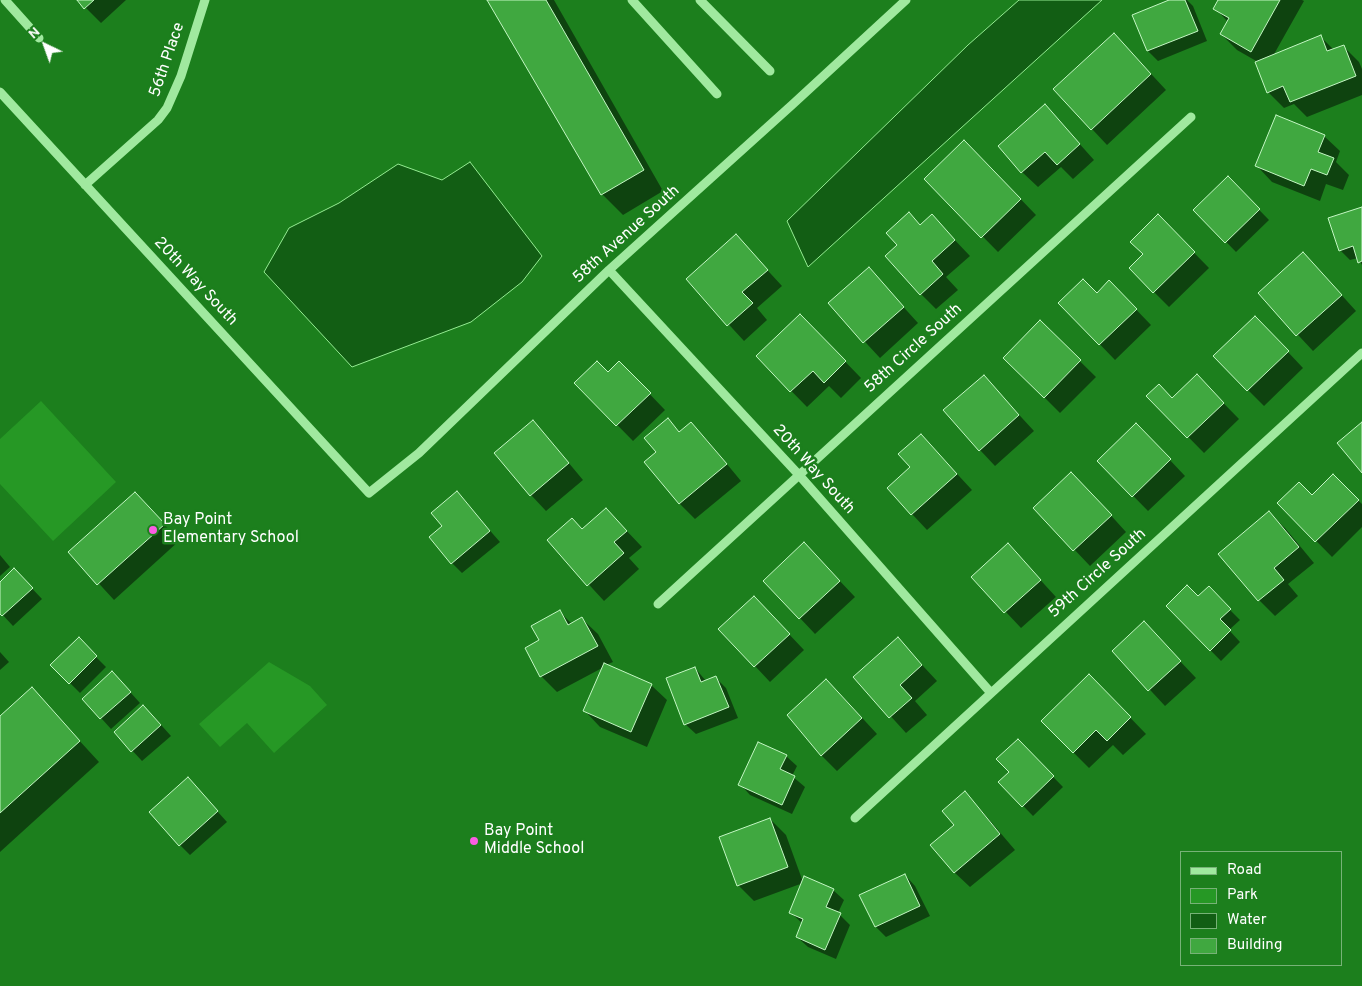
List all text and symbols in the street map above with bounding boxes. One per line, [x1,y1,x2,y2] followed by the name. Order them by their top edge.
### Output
[20,20,70,70] north arrow
[146,20,190,100] street label: 56th Place
[25,24,44,43] text: N
[570,182,684,288] street label: 58th Avenue South
[149,234,241,330] street label: 20th Way South
[861,300,967,398] street label: 58th Circle South
[768,421,858,519] street label: 20th Way South
[163,511,299,549] place label: Bay Point Elementary School
[147,524,159,536] marker: Bay Point Elementary School
[1045,525,1151,623] street label: 59th Circle South
[484,822,584,860] place label: Bay Point Middle School
[468,835,480,847] marker: Bay Point Middle School
[1180,851,1342,966] legend
[1227,861,1262,880] text: Road
[1227,886,1258,905] text: Park
[1227,911,1266,930] text: Water
[1227,936,1282,955] text: Building

